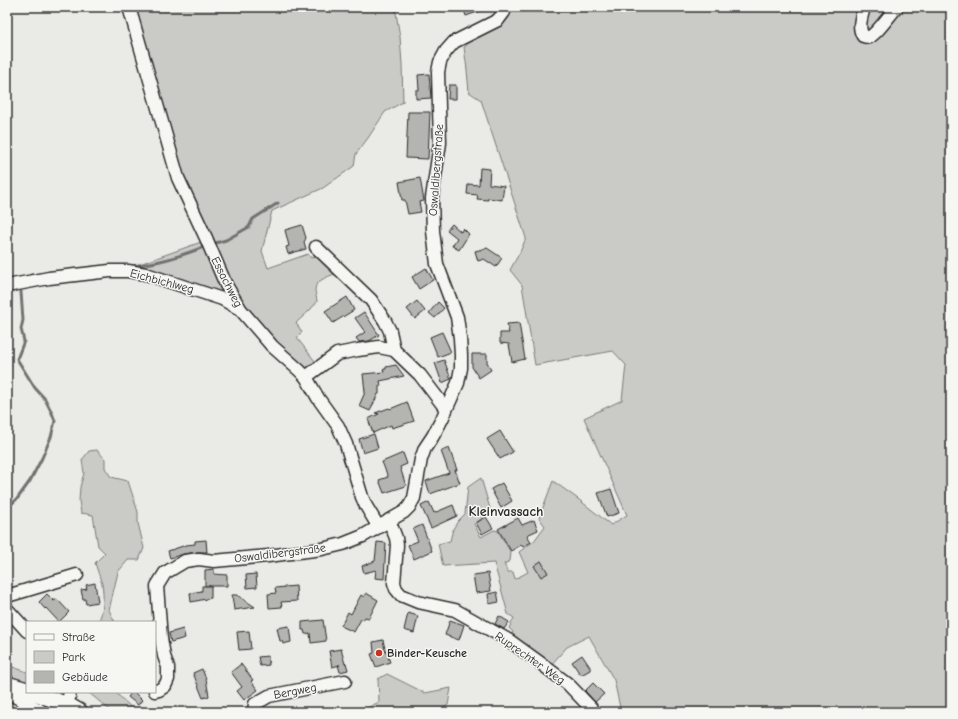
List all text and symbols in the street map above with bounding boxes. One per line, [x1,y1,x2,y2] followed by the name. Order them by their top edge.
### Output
[426,123,446,217] street label: Oswaldibergstraße
[208,254,246,310] street label: Essachweg
[129,266,195,296] street label: Eichbichlweg
[469,503,543,520] district label: Kleinvassach
[233,540,327,566] street label: Oswaldibergstraße
[26,621,156,693] legend
[492,629,568,687] street label: Ruprechter Weg
[62,630,95,644] text: Straße
[387,646,467,660] place label: Binder-Keusche
[374,648,384,658] marker: Binder-Keusche
[62,650,85,664] text: Park
[62,670,108,684] text: Gebäude
[272,680,318,702] street label: Bergweg

